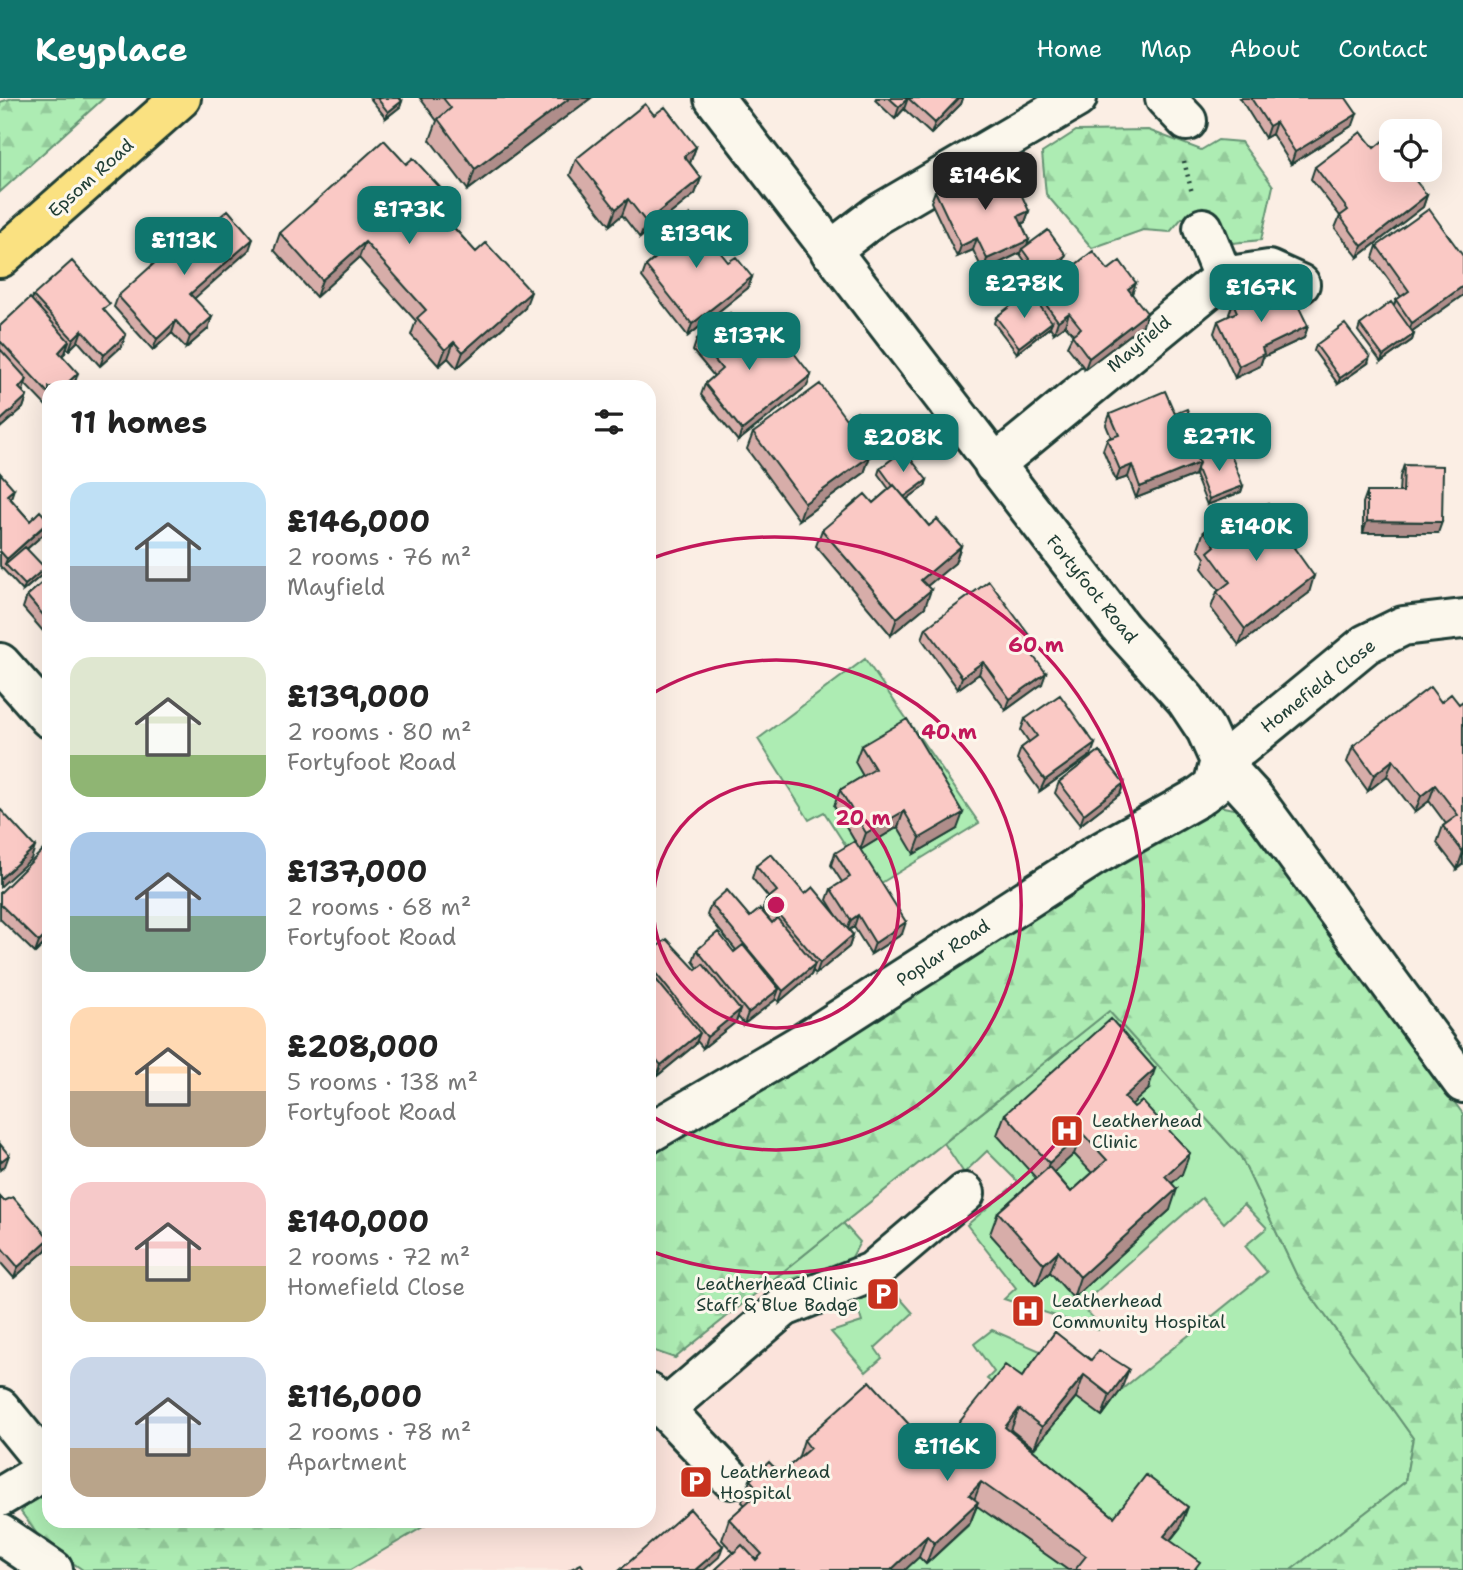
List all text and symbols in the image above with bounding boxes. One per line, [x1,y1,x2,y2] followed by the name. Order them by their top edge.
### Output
[35,27,188,72] text: Keyplace
[1036,33,1102,65] text: Home
[1140,33,1192,65] text: Map
[1230,33,1300,65] text: About
[1338,33,1428,65] text: Contact
[1379,119,1442,182] map controls
[1379,119,1442,182] button: locate
[43,133,139,223] street label: Epsom Road
[936,152,1034,212] pin: £146K
[949,160,1021,190] text: £146K
[360,186,458,246] pin: £173K
[373,194,445,224] text: £173K
[647,211,745,270] pin: £139K
[135,218,233,277] pin: £113K
[660,218,732,248] text: £139K
[151,225,217,255] text: £113K
[975,260,1073,320] pin: £278K
[1212,264,1310,324] pin: £167K
[985,268,1063,298] text: £278K
[1226,272,1296,302] text: £167K
[1102,310,1176,378] street label: Mayfield
[700,313,798,372] pin: £137K
[713,320,785,350] text: £137K
[70,402,207,443] text: 11 homes
[590,403,628,441] icon: filters
[854,414,952,474] pin: £208K
[1170,414,1268,473] pin: £271K
[1183,421,1255,451] text: £271K
[864,422,942,452] text: £208K
[287,501,430,542] text: £146,000
[1207,504,1305,563] pin: £140K
[126,510,210,594] icon: home
[1220,511,1292,541] text: £140K
[1041,530,1143,648] street label: Fortyfoot Road
[287,542,471,572] text: 2 rooms · 76 m²
[287,572,385,602] text: Mayfield
[1008,631,1064,659] text: 60 m
[1256,634,1380,738] street label: Homefield Close
[287,676,430,717] text: £139,000
[126,685,210,769] icon: home
[287,717,472,747] text: 2 rooms · 80 m²
[921,718,977,746] text: 40 m
[287,747,456,777] text: Fortyfoot Road
[835,804,891,832] text: 20 m
[287,851,427,892] text: £137,000
[126,860,210,944] icon: home
[287,892,471,922] text: 2 rooms · 68 m²
[764,893,788,917] centre of rings
[892,914,994,992] street label: Poplar Road
[287,922,456,952] text: Fortyfoot Road
[287,1026,439,1067] text: £208,000
[126,1035,210,1119] icon: home
[287,1067,478,1097] text: 5 rooms · 138 m²
[287,1097,456,1127] text: Fortyfoot Road
[1092,1109,1202,1154] place label: Leatherhead Clinic
[1048,1112,1086,1150] hospital icon: Leatherhead Clinic
[287,1201,429,1242] text: £140,000
[126,1210,210,1294] icon: home
[287,1242,470,1272] text: 2 rooms · 72 m²
[287,1272,465,1302] text: Homefield Close
[696,1272,858,1317] place label: Leatherhead Clinic Staff & Blue Badge
[864,1275,902,1313] parking icon: Leatherhead Clinic Staff & Blue Badge
[1052,1289,1226,1334] place label: Leatherhead Community Hospital
[1009,1292,1047,1330] hospital icon: Leatherhead Community Hospital
[287,1376,422,1417] text: £116,000
[126,1385,210,1469] icon: home
[287,1417,471,1447] text: 2 rooms · 78 m²
[898,1424,996,1483] pin: £116K
[914,1431,980,1461] text: £116K
[287,1447,407,1477] text: Apartment
[720,1460,830,1505] place label: Leatherhead Hospital
[677,1463,715,1501] parking icon: Leatherhead Hospital

